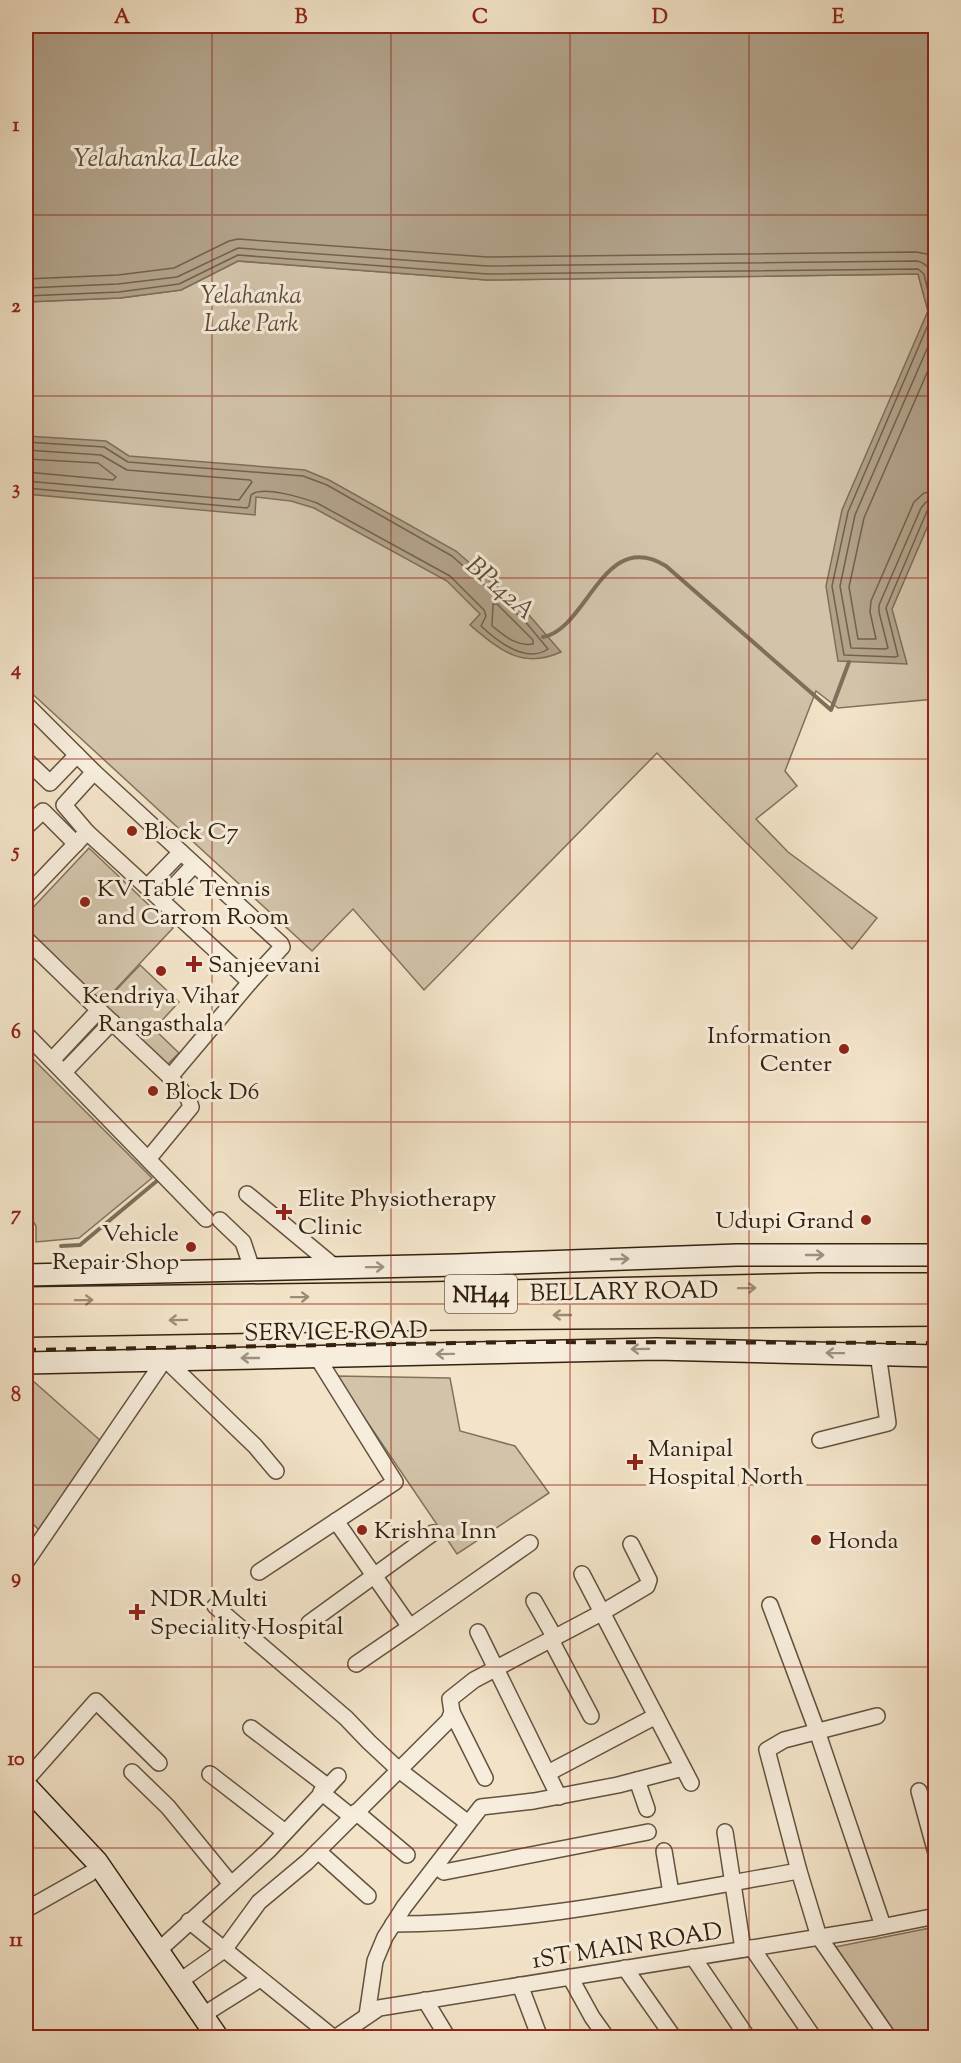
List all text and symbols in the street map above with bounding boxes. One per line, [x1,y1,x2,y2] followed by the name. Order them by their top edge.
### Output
[114,4,131,33] text: A
[295,4,308,33] text: B
[472,4,488,33] text: C
[652,4,668,33] text: D
[832,4,845,33] text: E
[13,112,20,141] text: 1
[73,141,239,178] water label: Yelahanka Lake
[200,280,302,342] park label: Yelahanka Lake Park
[11,293,21,322] text: 2
[12,475,20,504] text: 3
[457,549,542,629] water label: BP142A
[10,656,21,685] text: 4
[144,816,239,850] place label: Block C7
[125,824,139,838] marker: Block C7
[11,838,20,867] text: 5
[97,873,289,935] place label: KV Table Tennis and Carrom Room
[78,895,92,909] marker: KV Table Tennis and Carrom Room
[208,949,321,983] place label: Sanjeevani
[185,955,203,973] marker: Sanjeevani
[154,964,168,978] marker: Kendriya Vihar Rangasthala
[82,980,240,1042] place label: Kendriya Vihar Rangasthala
[11,1019,21,1048] text: 6
[707,1020,832,1082] place label: Information Center
[837,1042,851,1056] marker: Information Center
[165,1076,259,1110] place label: Block D6
[146,1084,160,1098] marker: Block D6
[298,1183,497,1245] place label: Elite Physiotherapy Clinic
[11,1201,22,1230] text: 7
[275,1203,293,1221] marker: Elite Physiotherapy Clinic
[715,1205,854,1239] place label: Udupi Grand
[859,1213,873,1227] marker: Udupi Grand
[52,1218,179,1280] place label: Vehicle Repair Shop
[184,1240,198,1254] marker: Vehicle Repair Shop
[804,1249,824,1261] one-way arrow
[609,1254,629,1265] one-way arrow
[365,1261,385,1273] one-way arrow
[529,1274,719,1312] street label: BELLARY ROAD
[445,1275,517,1313] road number: NH44
[736,1283,756,1294] one-way arrow
[289,1292,309,1303] one-way arrow
[73,1294,93,1306] one-way arrow
[553,1309,573,1321] one-way arrow
[244,1314,428,1352] street label: SERVICE ROAD
[169,1315,189,1326] one-way arrow
[631,1343,651,1355] one-way arrow
[436,1348,456,1360] one-way arrow
[826,1348,846,1359] one-way arrow
[241,1352,261,1364] one-way arrow
[11,1382,21,1411] text: 8
[648,1433,804,1495] place label: Manipal Hospital North
[626,1453,644,1471] marker: Manipal Hospital North
[374,1515,497,1549] place label: Krishna Inn
[355,1523,369,1537] marker: Krishna Inn
[828,1525,899,1559] place label: Honda
[809,1533,823,1547] marker: Honda
[11,1564,21,1593] text: 9
[150,1583,344,1645] place label: NDR Multi Speciality Hospital
[128,1603,146,1621] marker: NDR Multi Speciality Hospital
[7,1746,25,1775] text: 10
[530,1915,725,1979] street label: 1ST MAIN ROAD
[9,1927,23,1956] text: 11

